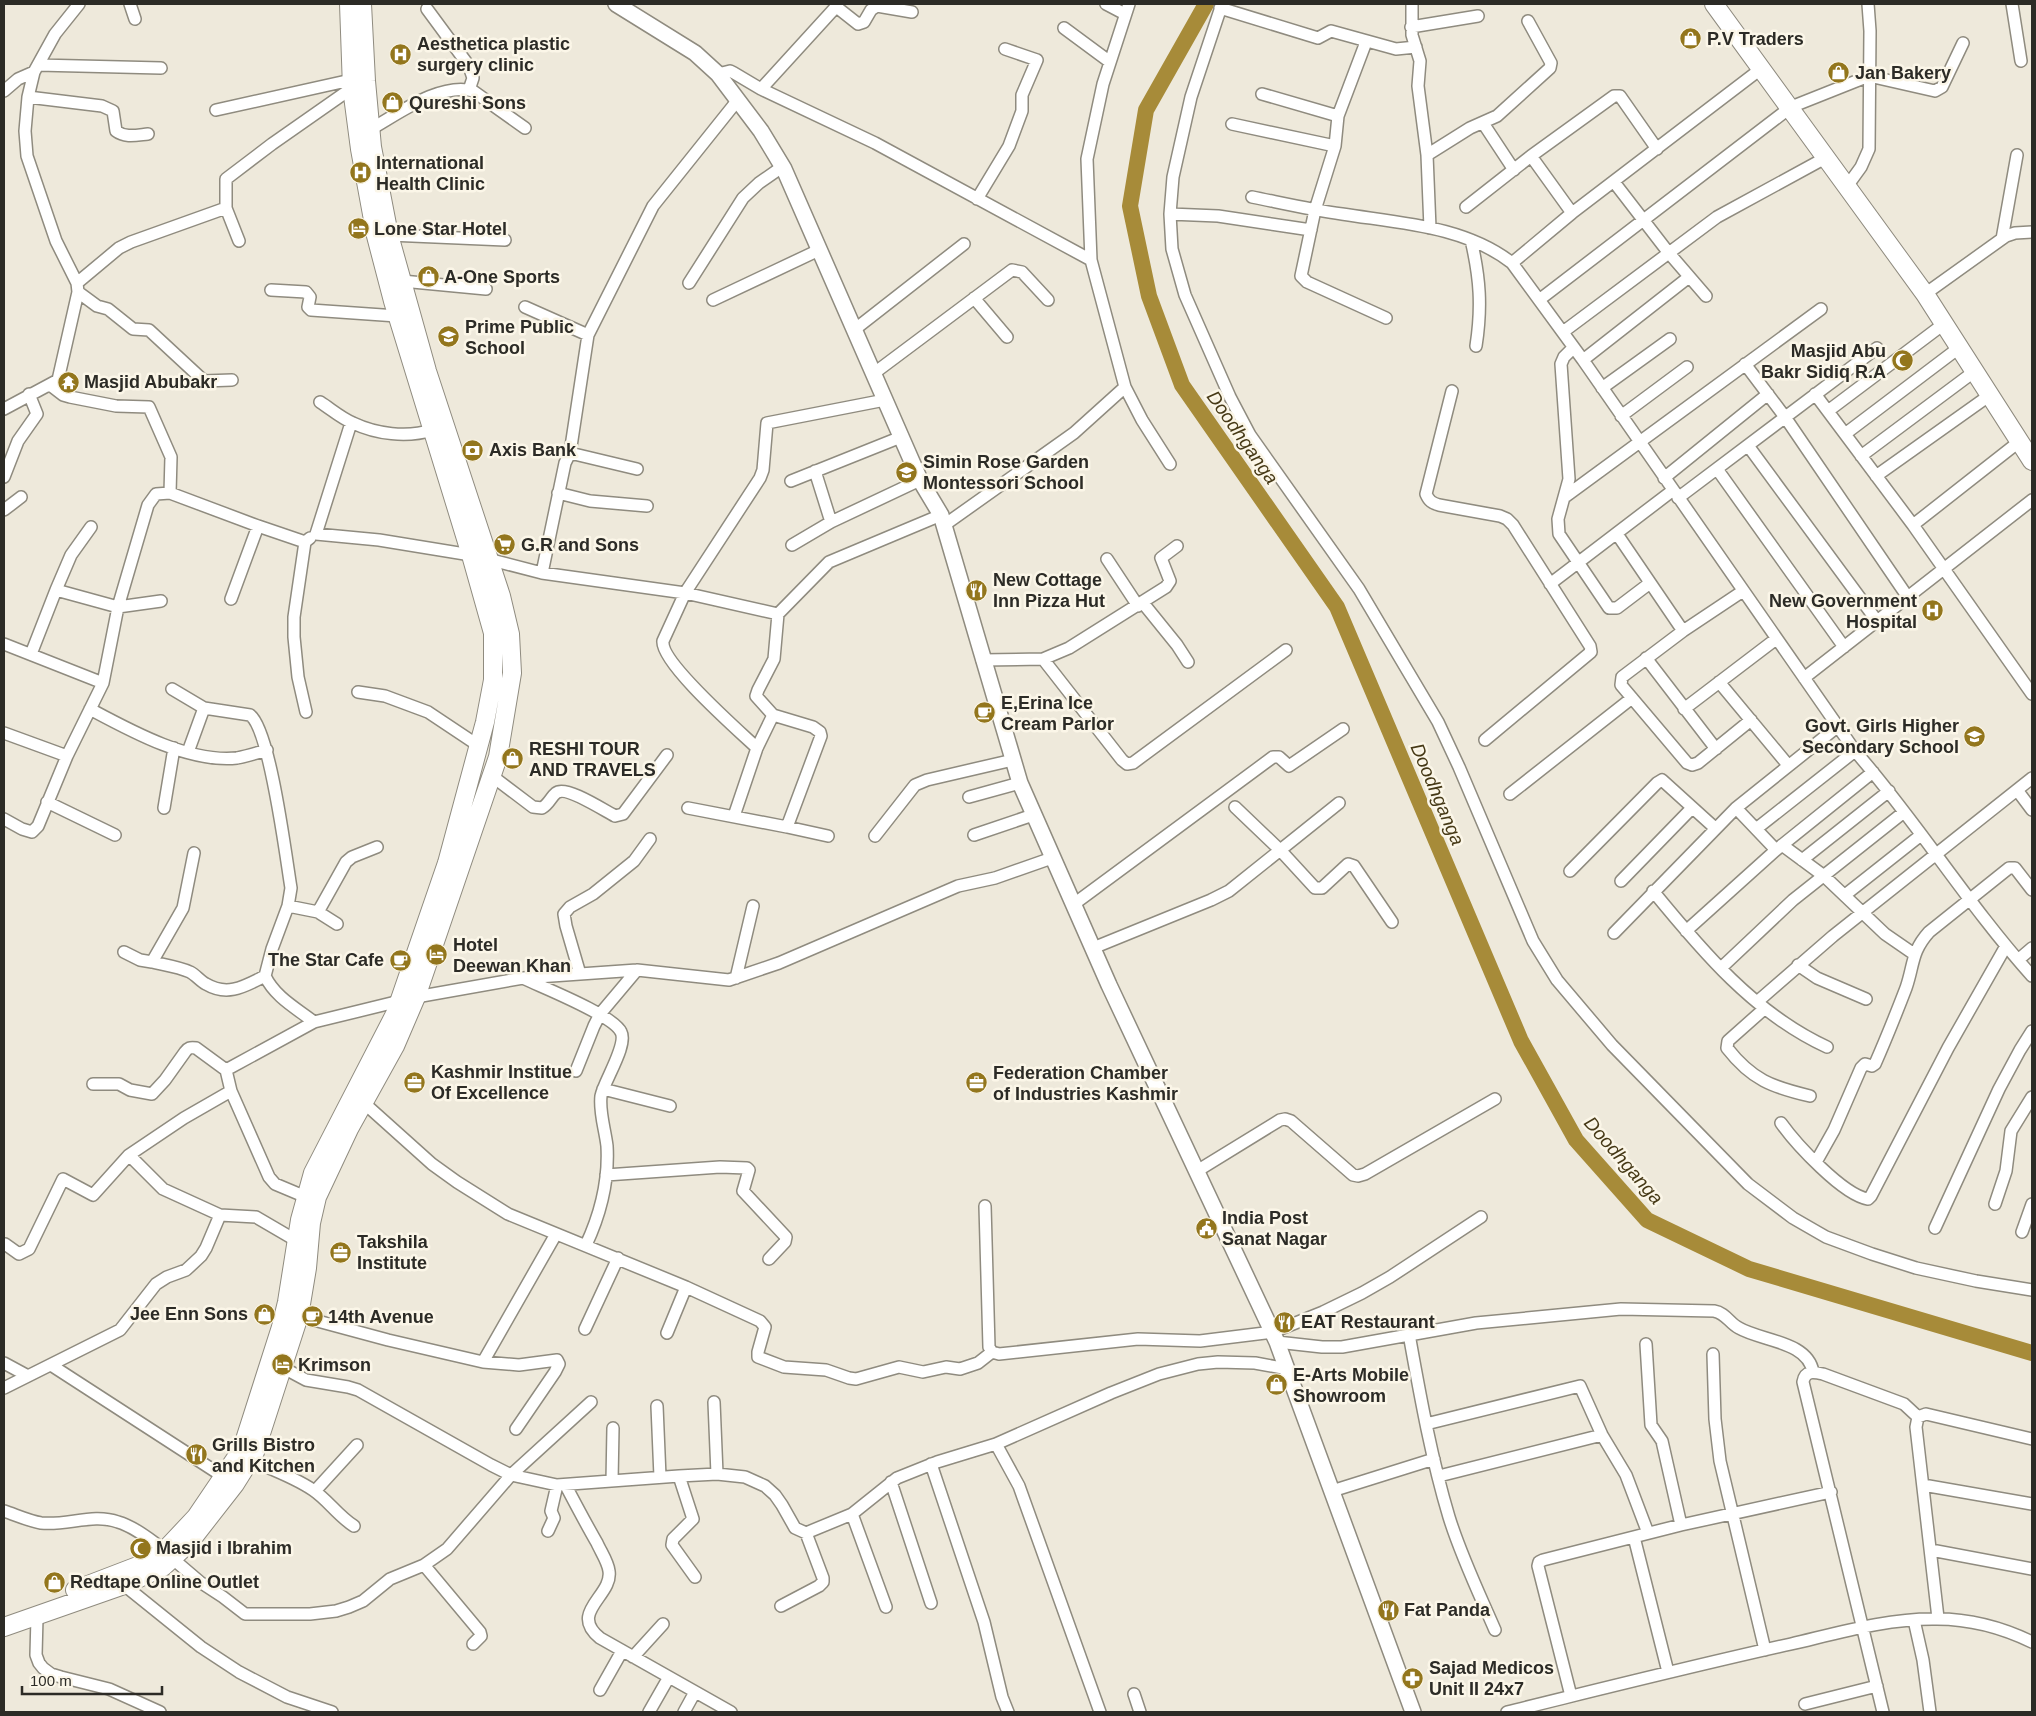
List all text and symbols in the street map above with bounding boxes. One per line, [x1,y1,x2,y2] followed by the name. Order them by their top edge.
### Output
[1679,27,1703,51] shop icon: P.V Traders
[1707,29,1804,49] place label: P.V Traders
[417,34,570,75] place label: Aesthetica plastic surgery clinic
[389,42,413,66] hospital icon: Aesthetica plastic surgery clinic
[1827,61,1851,85] shop icon: Jan Bakery
[1855,63,1951,83] place label: Jan Bakery
[381,91,405,115] shop icon: Qureshi Sons
[409,93,526,113] place label: Qureshi Sons
[376,153,485,194] place label: International Health Clinic
[348,161,372,185] hospital icon: International Health Clinic
[346,217,370,241] hotel icon: Lone Star Hotel
[374,219,507,239] place label: Lone Star Hotel
[416,265,440,289] shop icon: A-One Sports
[444,267,560,287] place label: A-One Sports
[465,317,574,358] place label: Prime Public School
[437,325,461,349] school or university icon: Prime Public School
[1761,341,1886,382] place label: Masjid Abu Bakr Sidiq R.A
[1890,349,1914,373] mosque icon: Masjid Abu Bakr Sidiq R.A
[56,370,80,394] temple icon: Masjid Abubakr
[84,372,217,392] place label: Masjid Abubakr
[1203,387,1282,488] water label: Doodhganga
[461,438,485,462] bank icon: Axis Bank
[489,440,577,460] place label: Axis Bank
[923,452,1089,493] place label: Simin Rose Garden Montessori School
[895,460,919,484] school or university icon: Simin Rose Garden Montessori School
[493,533,517,557] supermarket icon: G.R and Sons
[521,535,639,555] place label: G.R and Sons
[993,570,1105,611] place label: New Cottage Inn Pizza Hut
[965,578,989,602] restaurant icon: New Cottage Inn Pizza Hut
[1769,591,1917,632] place label: New Government Hospital
[1921,599,1945,623] hospital icon: New Government Hospital
[1001,693,1114,734] place label: E,Erina Ice Cream Parlor
[973,701,997,725] cafe icon: E,Erina Ice Cream Parlor
[1802,716,1959,757] place label: Govt. Girls Higher Secondary School
[1963,724,1987,748] school or university icon: Govt. Girls Higher Secondary School
[529,739,656,780] place label: RESHI TOUR AND TRAVELS
[1407,740,1468,848] water label: Doodhganga
[501,747,525,771] shop icon: RESHI TOUR AND TRAVELS
[453,935,571,976] place label: Hotel Deewan Khan
[425,943,449,967] hotel icon: Hotel Deewan Khan
[388,948,412,972] cafe icon: The Star Cafe
[268,950,384,970] place label: The Star Cafe
[431,1062,572,1103] place label: Kashmir Institue Of Excellence
[993,1063,1178,1104] place label: Federation Chamber of Industries Kashmir
[403,1070,427,1094] office icon: Kashmir Institue Of Excellence
[965,1071,989,1095] office icon: Federation Chamber of Industries Kashmir
[1580,1112,1667,1208] water label: Doodhganga
[1222,1208,1327,1249] place label: India Post Sanat Nagar
[1194,1216,1218,1240] public building icon: India Post Sanat Nagar
[357,1232,429,1273] place label: Takshila Institute
[329,1240,353,1264] office icon: Takshila Institute
[252,1302,276,1326] shop icon: Jee Enn Sons
[130,1304,248,1324] place label: Jee Enn Sons
[300,1305,324,1329] cafe icon: 14th Avenue
[328,1307,434,1327] place label: 14th Avenue
[1273,1310,1297,1334] restaurant icon: EAT Restaurant
[1301,1312,1435,1332] place label: EAT Restaurant
[270,1353,294,1377] hotel icon: Krimson
[298,1355,371,1375] place label: Krimson
[1293,1365,1409,1406] place label: E-Arts Mobile Showroom
[1265,1373,1289,1397] shop icon: E-Arts Mobile Showroom
[212,1435,315,1476] place label: Grills Bistro and Kitchen
[184,1443,208,1467] restaurant icon: Grills Bistro and Kitchen
[128,1536,152,1560] mosque icon: Masjid i Ibrahim
[156,1538,292,1558] place label: Masjid i Ibrahim
[42,1570,66,1594] shop icon: Redtape Online Outlet
[70,1572,259,1592] place label: Redtape Online Outlet
[1376,1598,1400,1622] restaurant icon: Fat Panda
[1404,1600,1491,1620] place label: Fat Panda
[1429,1658,1554,1699] place label: Sajad Medicos Unit II 24x7
[22,1664,162,1696] scale bar
[1401,1666,1425,1690] pharmacy icon: Sajad Medicos Unit II 24x7
[30,1672,72,1689] text: 100 m

